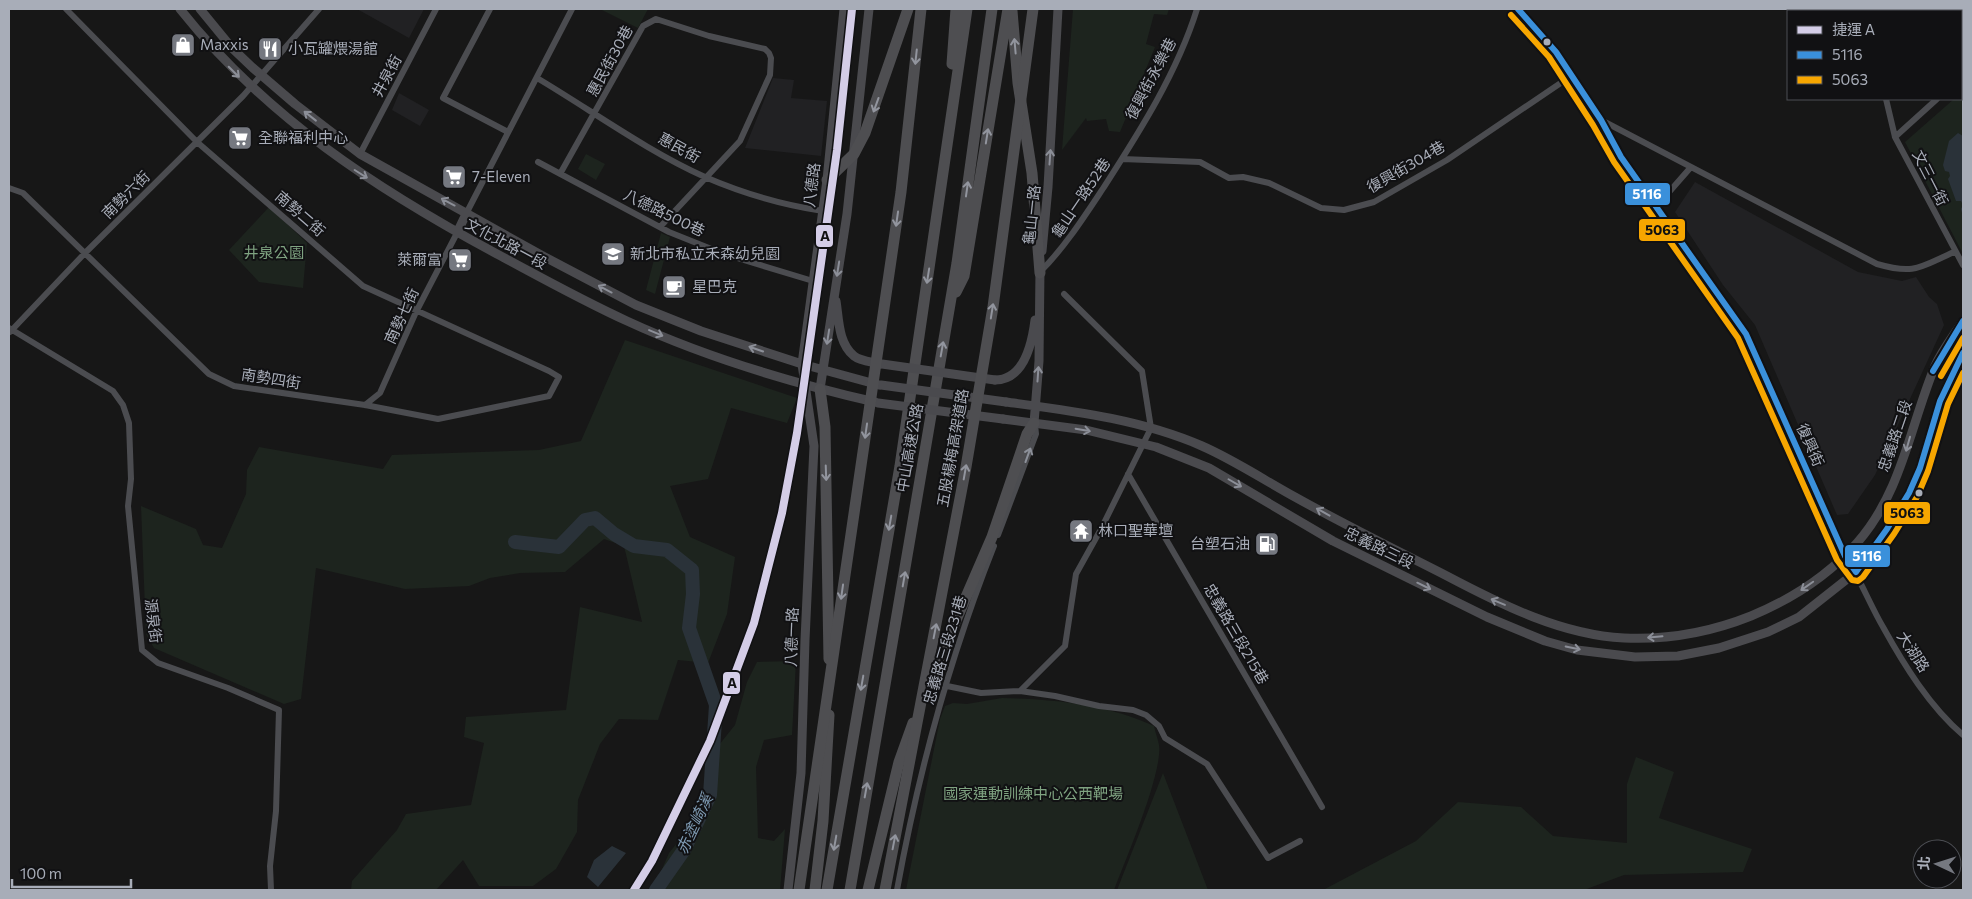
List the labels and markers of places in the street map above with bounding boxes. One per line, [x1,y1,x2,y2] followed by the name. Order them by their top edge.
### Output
[170,32,196,58] shop icon: Maxxis
[200,35,249,53] place label: Maxxis
[257,36,283,62] restaurant icon: 小瓦罐煨湯館
[1542,37,1552,47] unlabelled marker
[288,39,378,57] place label: 小瓦罐煨湯館
[227,125,253,151] supermarket icon: 全聯福利中心
[258,128,348,146] place label: 全聯福利中心
[441,164,467,190] supermarket icon: 7-Eleven
[472,167,531,185] place label: 7-Eleven
[600,241,626,267] school or university icon: 新北市私立禾森幼兒園
[630,244,780,262] place label: 新北市私立禾森幼兒園
[447,247,473,273] supermarket icon: 萊爾富
[397,250,442,268] place label: 萊爾富
[661,274,687,300] cafe icon: 星巴克
[692,277,737,295] place label: 星巴克
[1914,488,1924,498] unlabelled marker
[1068,518,1094,544] temple icon: 林口聖華壇
[1098,521,1173,539] place label: 林口聖華壇
[1254,531,1280,557] fuel station icon: 台塑石油
[1190,534,1250,552] place label: 台塑石油

